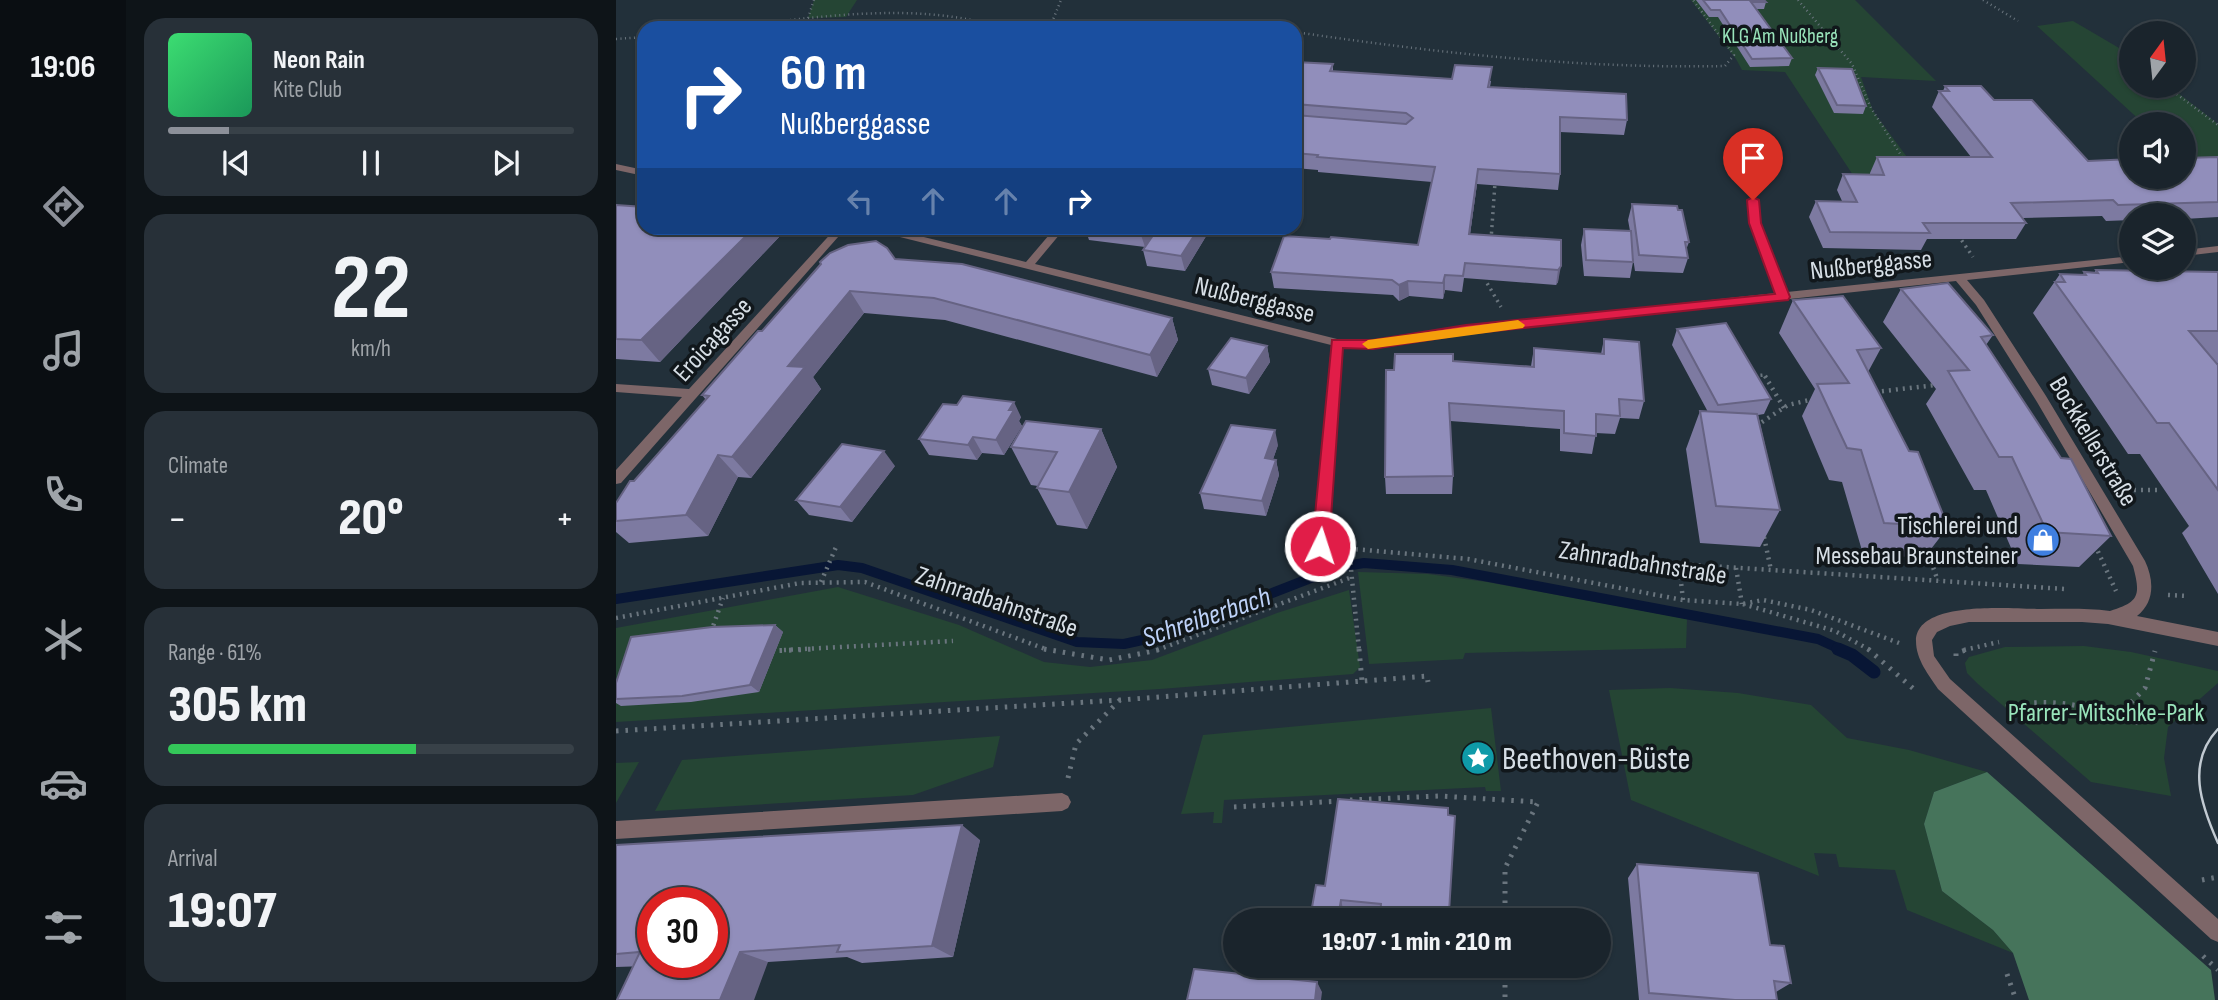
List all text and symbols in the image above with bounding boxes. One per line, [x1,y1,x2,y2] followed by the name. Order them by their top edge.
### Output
[2119,21,2196,98] north arrow
[2119,21,2196,280] map controls
[1722,24,1838,49] park label: KLG Am Nußberg
[273,45,365,76] text: Neon Rain
[780,45,867,104] text: 60 m
[30,48,96,87] text: 19:06
[665,49,756,140] icon: right
[273,76,342,104] text: Kite Club
[780,105,931,144] text: Nußberggasse
[2119,112,2196,189] button: sound
[1723,128,1783,200] pin
[1734,139,1772,177] icon: arrive
[217,144,255,182] icon: previous
[352,144,390,182] icon: pause
[487,144,525,182] icon: next
[39,182,88,231] icon: directions
[841,182,879,220] icon: left
[914,182,952,220] icon: ahead
[987,182,1025,220] icon: ahead
[1060,182,1098,220] icon: right
[2119,203,2196,280] button: layers
[331,235,411,344] text: 22
[1809,244,1934,287] street label: Nußberggasse
[1192,271,1318,330] street label: Nußberggasse
[667,292,759,388] street label: Eroicagasse
[39,326,88,375] icon: music
[351,335,391,363] text: km/h
[2042,371,2143,512] street label: Bockkellerstraße
[168,452,228,480] text: Climate
[39,470,88,519] icon: phone
[338,487,404,550] text: 20°
[168,497,187,542] text: −
[555,497,574,542] text: +
[1283,509,1357,583] position arrow
[1815,511,2019,572] place label: Tischlerei und Messebau Braunsteiner
[2024,521,2062,559] shop icon: Tischlerei und Messebau Braunsteiner
[1557,535,1729,592] street label: Zahnradbahnstraße
[911,560,1082,645] street label: Zahnradbahnstraße
[1138,580,1275,655] water label: Schreiberbach
[39,615,88,664] icon: climate
[168,639,262,667] text: Range · 61%
[168,674,307,737] text: 305 km
[2008,698,2204,729] park label: Pfarrer-Mitschke-Park
[1459,739,1497,777] place icon: Beethoven-Büste
[1502,740,1690,779] place label: Beethoven-Büste
[39,759,88,808] icon: car
[168,845,217,873] text: Arrival
[168,880,276,943] text: 19:07
[637,887,728,978] speed limit sign: 30
[39,903,88,952] icon: filters
[1322,927,1512,958] text: 19:07 · 1 min · 210 m

